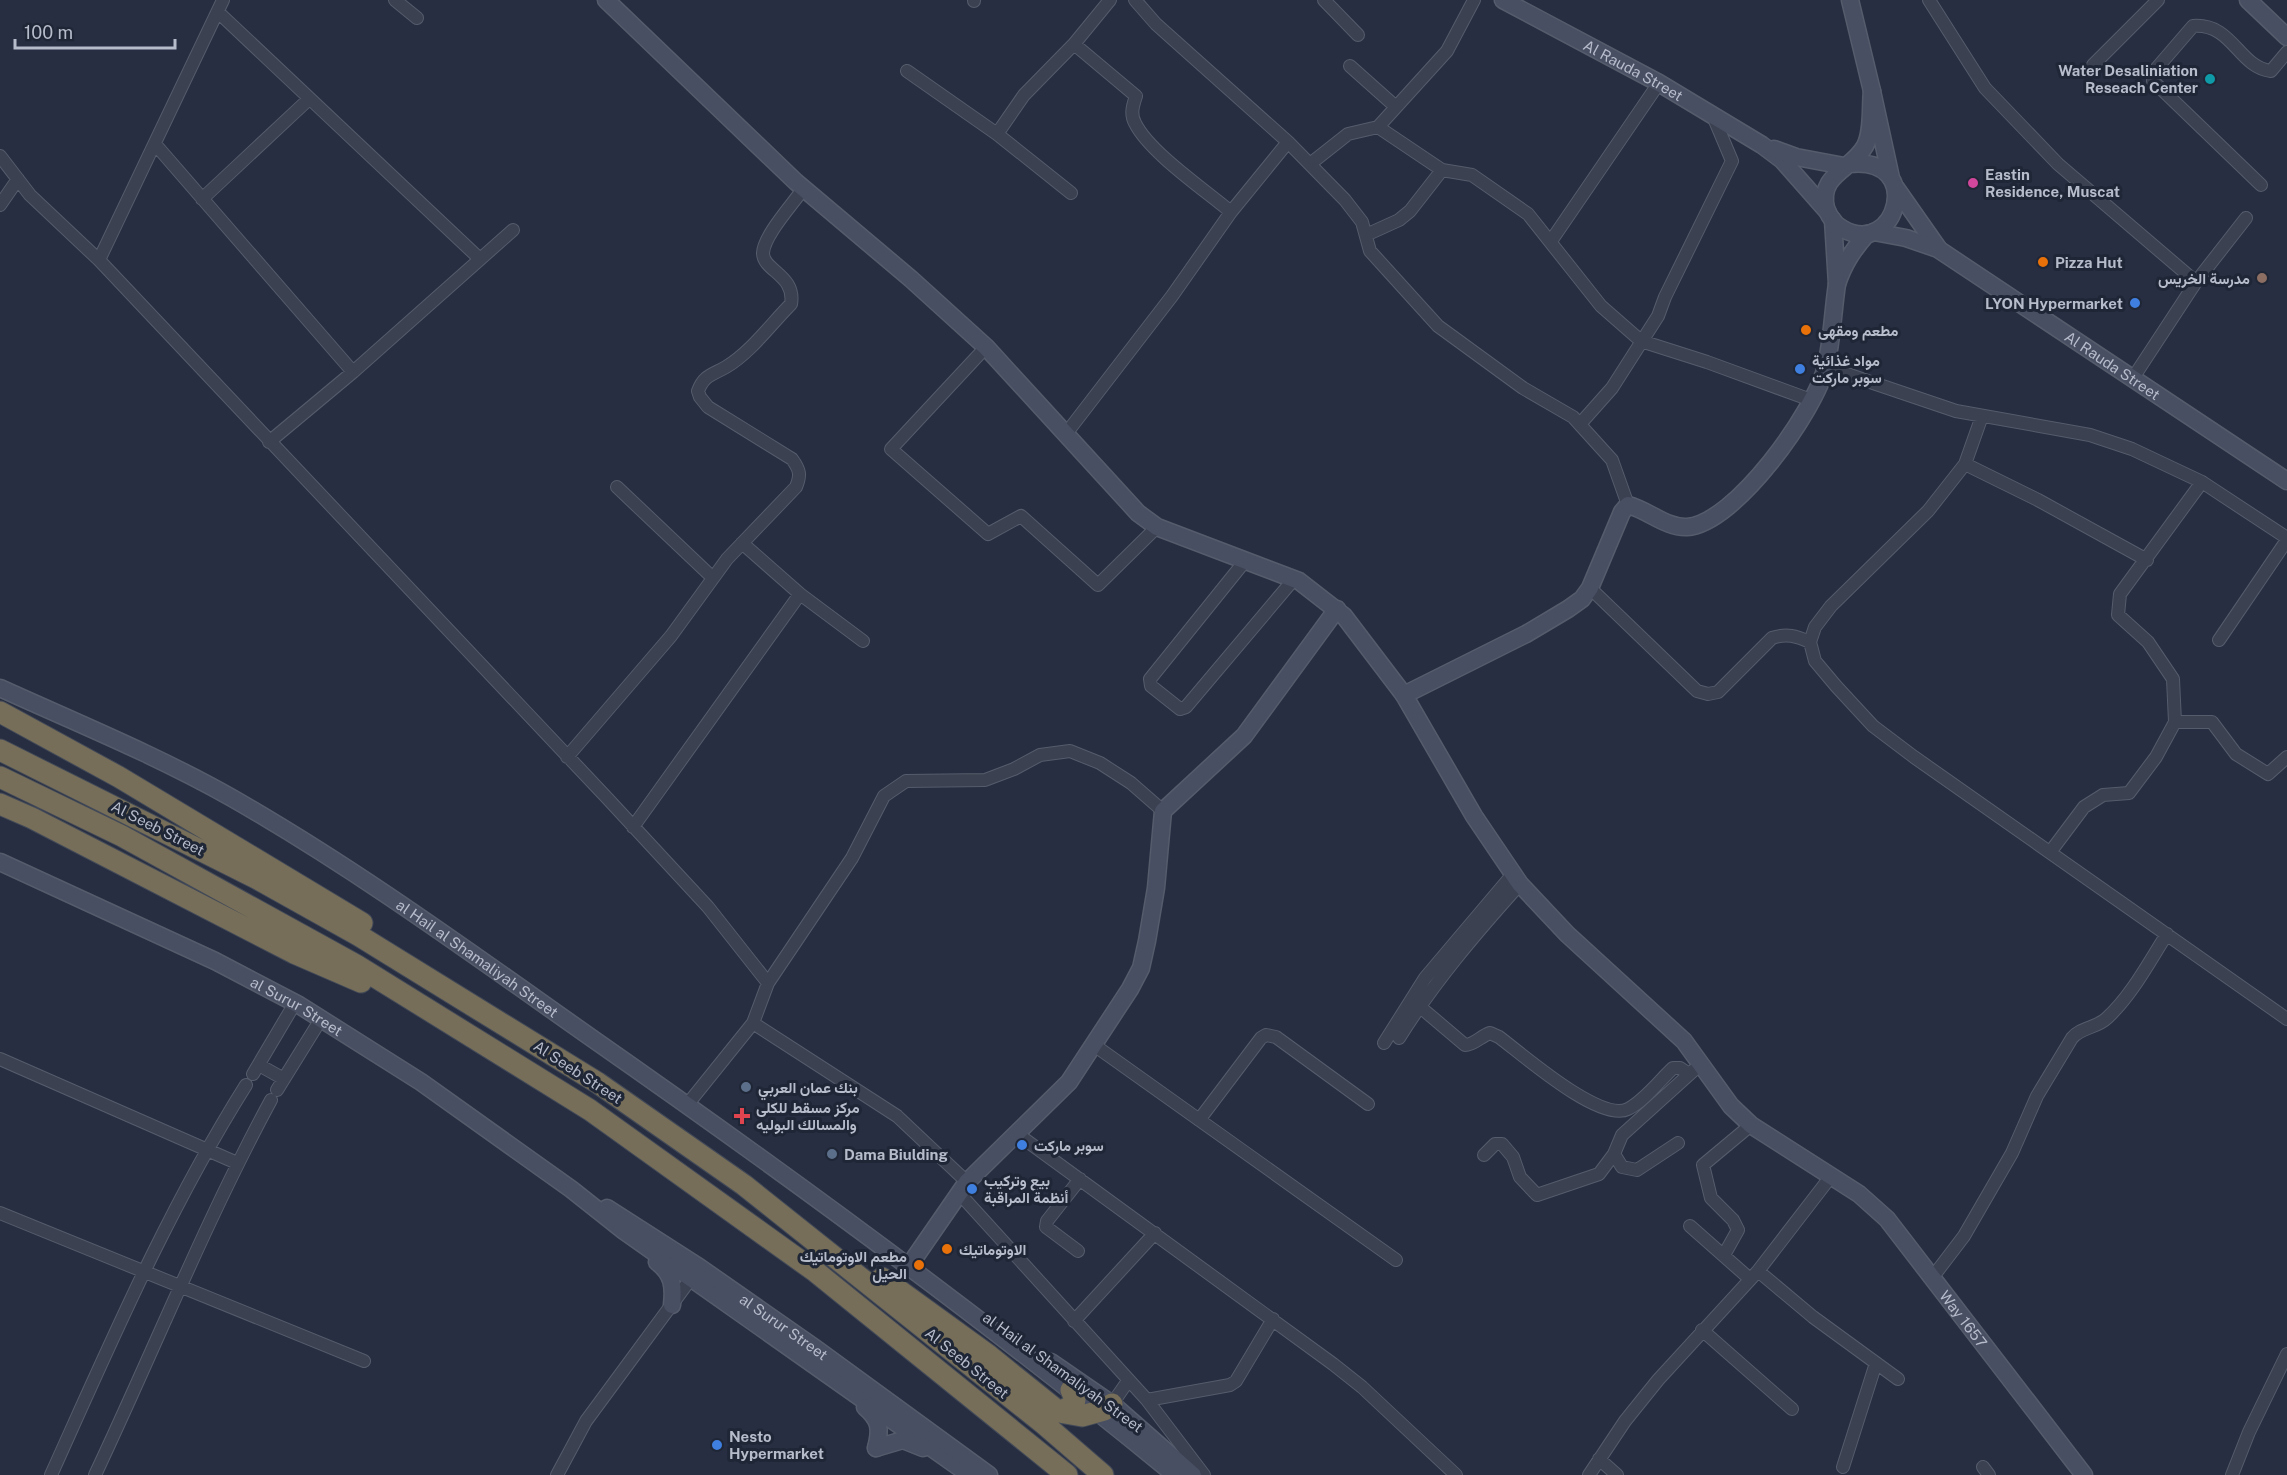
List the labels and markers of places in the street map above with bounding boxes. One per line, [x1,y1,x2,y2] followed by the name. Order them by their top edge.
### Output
[2058,62,2198,96] place label: Water Desaliniation Reseach Center
[2203,72,2217,86] marker: Water Desaliniation Reseach Center
[1985,166,2120,200] place label: Eastin Residence, Muscat
[1966,176,1980,190] marker: Eastin Residence, Muscat
[2055,254,2123,271] place label: Pizza Hut
[2036,255,2050,269] marker: Pizza Hut
[2158,270,2250,288] place label: مدرسة الخريس
[2255,271,2269,285] marker: مدرسة الخريس
[1985,295,2123,312] place label: LYON Hypermarket
[2128,296,2142,310] marker: LYON Hypermarket
[1818,322,1898,341] place label: مطعم ومقهى
[1799,323,1813,337] marker: مطعم ومقهى
[1812,352,1882,387] place label: مواد غذائية سوبر ماركت
[1793,362,1807,376] marker: مواد غذائية سوبر ماركت
[758,1079,858,1101] place label: بنك عمان العربي
[739,1080,753,1094] marker: بنك عمان العربي
[756,1099,860,1134] place label: مركز مسقط للكلى والمسالك البوليه
[733,1107,751,1125] marker: مركز مسقط للكلى والمسالك البوليه
[1034,1137,1104,1155] place label: سوبر ماركت
[1015,1138,1029,1152] marker: سوبر ماركت
[844,1146,948,1163] place label: Dama Biulding
[825,1147,839,1161] marker: Dama Biulding
[984,1172,1068,1207] place label: بيع وتركيب أنظمة المراقبة
[965,1182,979,1196] marker: بيع وتركيب أنظمة المراقبة
[959,1241,1027,1259] place label: الاوتوماتيك
[940,1242,954,1256] marker: الاوتوماتيك
[800,1248,907,1283] place label: مطعم الاوتوماتيك الحيل
[912,1258,926,1272] marker: مطعم الاوتوماتيك الحيل
[729,1428,824,1462] place label: Nesto Hypermarket
[710,1438,724,1452] marker: Nesto Hypermarket

